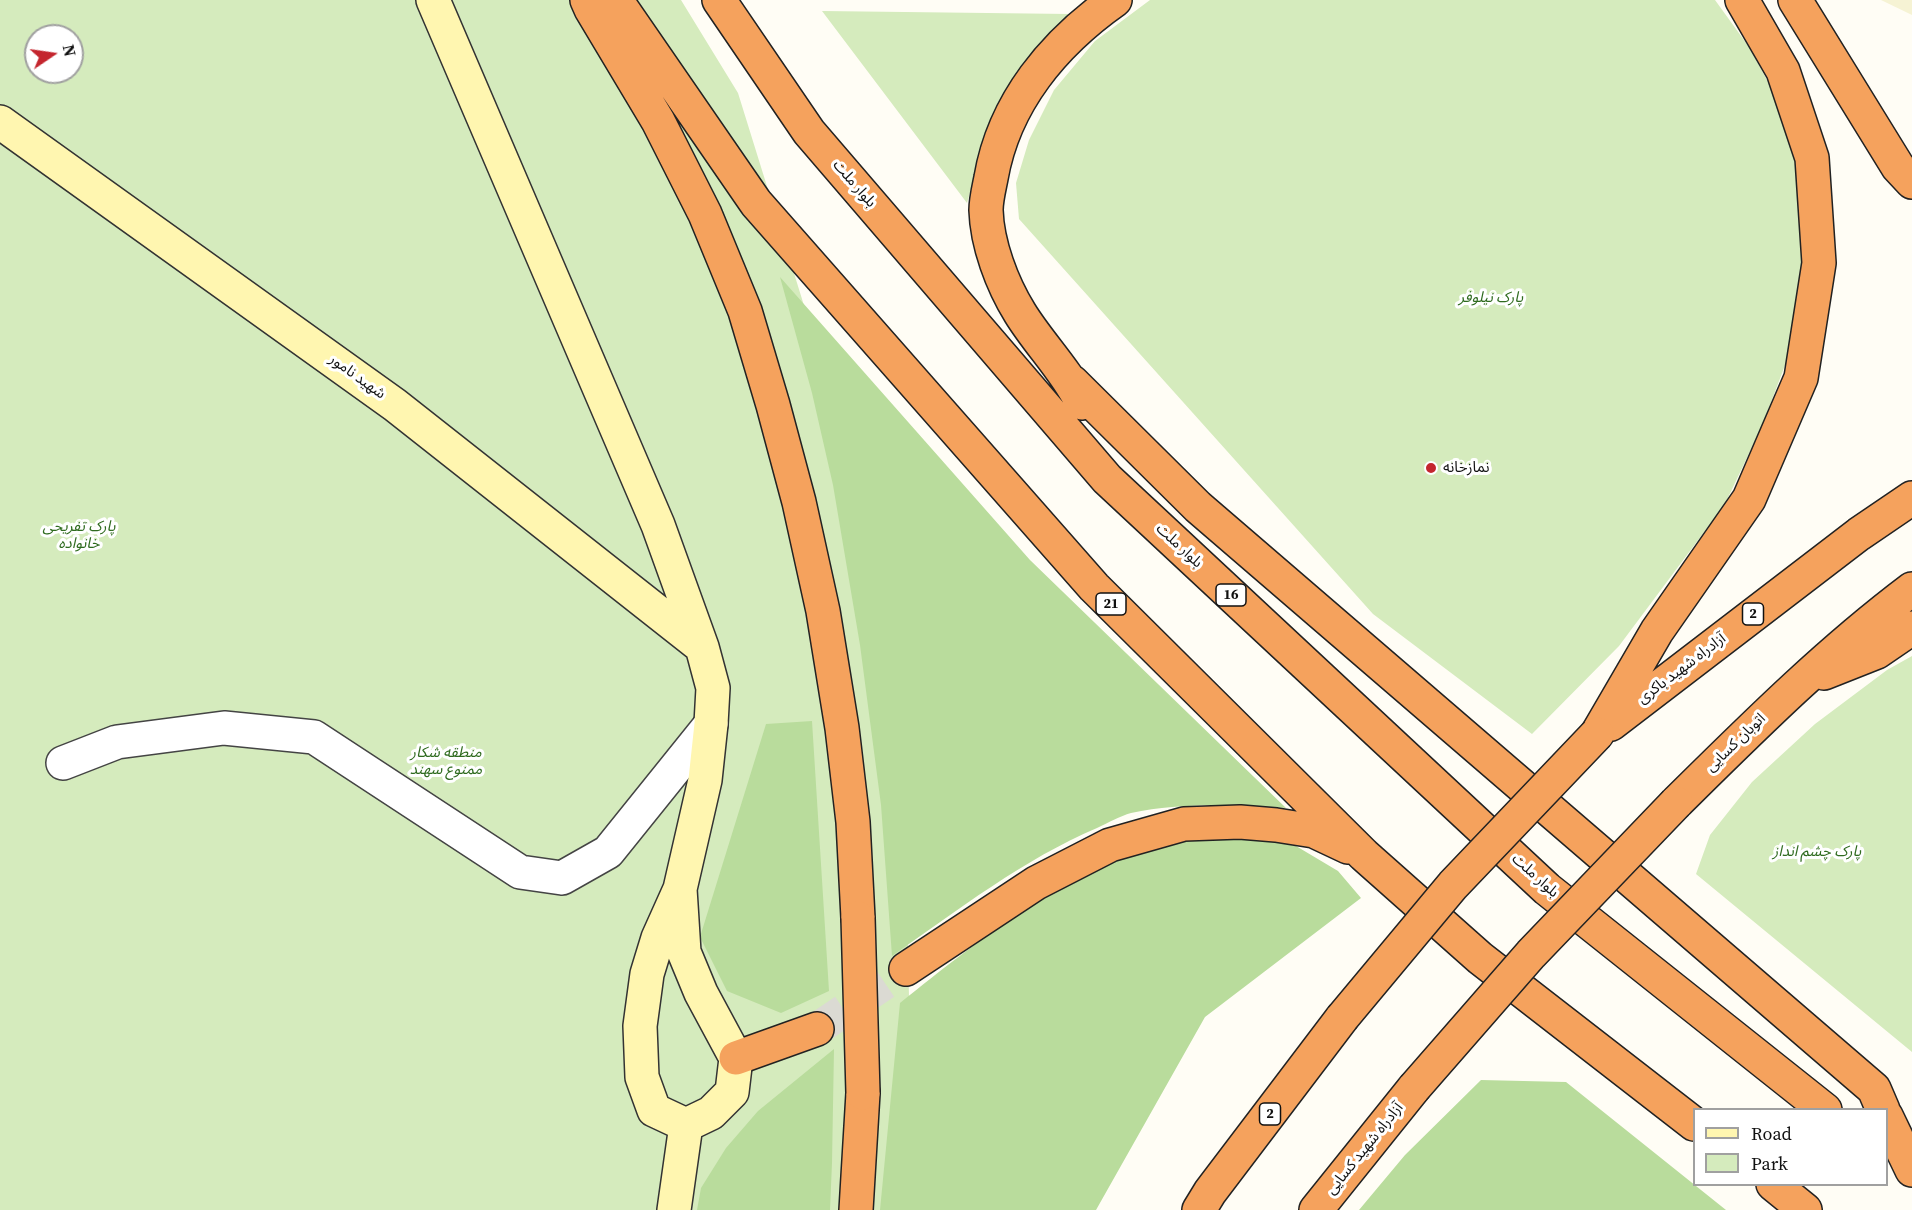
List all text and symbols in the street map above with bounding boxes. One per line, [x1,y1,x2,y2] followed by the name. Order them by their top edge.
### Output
[24,24,84,84] north arrow
[58,42,82,59] text: N
[829,157,879,211] street label: بلوار ملت
[1459,289,1523,307] park label: پارک نیلوفر
[325,351,389,403] street label: شهید نامور
[1443,459,1489,477] place label: نمازخانه
[1424,461,1438,475] marker: نمازخانه
[43,518,115,553] park label: پارک تفریحی خانواده
[1152,520,1206,572] street label: بلوار ملت
[1216,584,1246,606] road number: 16
[1096,593,1126,615] road number: 21
[1742,603,1764,625] road number: 2
[1634,630,1730,708] street label: آزادراه شهید باکری
[1702,710,1770,776] street label: اتوبان کسایی
[410,744,482,779] park label: منطقه شکار ممنوع سهند
[1773,843,1861,861] park label: پارک چشم انداز
[1508,850,1562,902] street label: بلوار ملت
[1322,1099,1408,1199] street label: آزادراه شهید کسایی
[1260,1103,1280,1125] road number: 2
[1693,1108,1888,1186] legend
[1751,1121,1792,1146] text: Road
[1751,1151,1788,1176] text: Park

